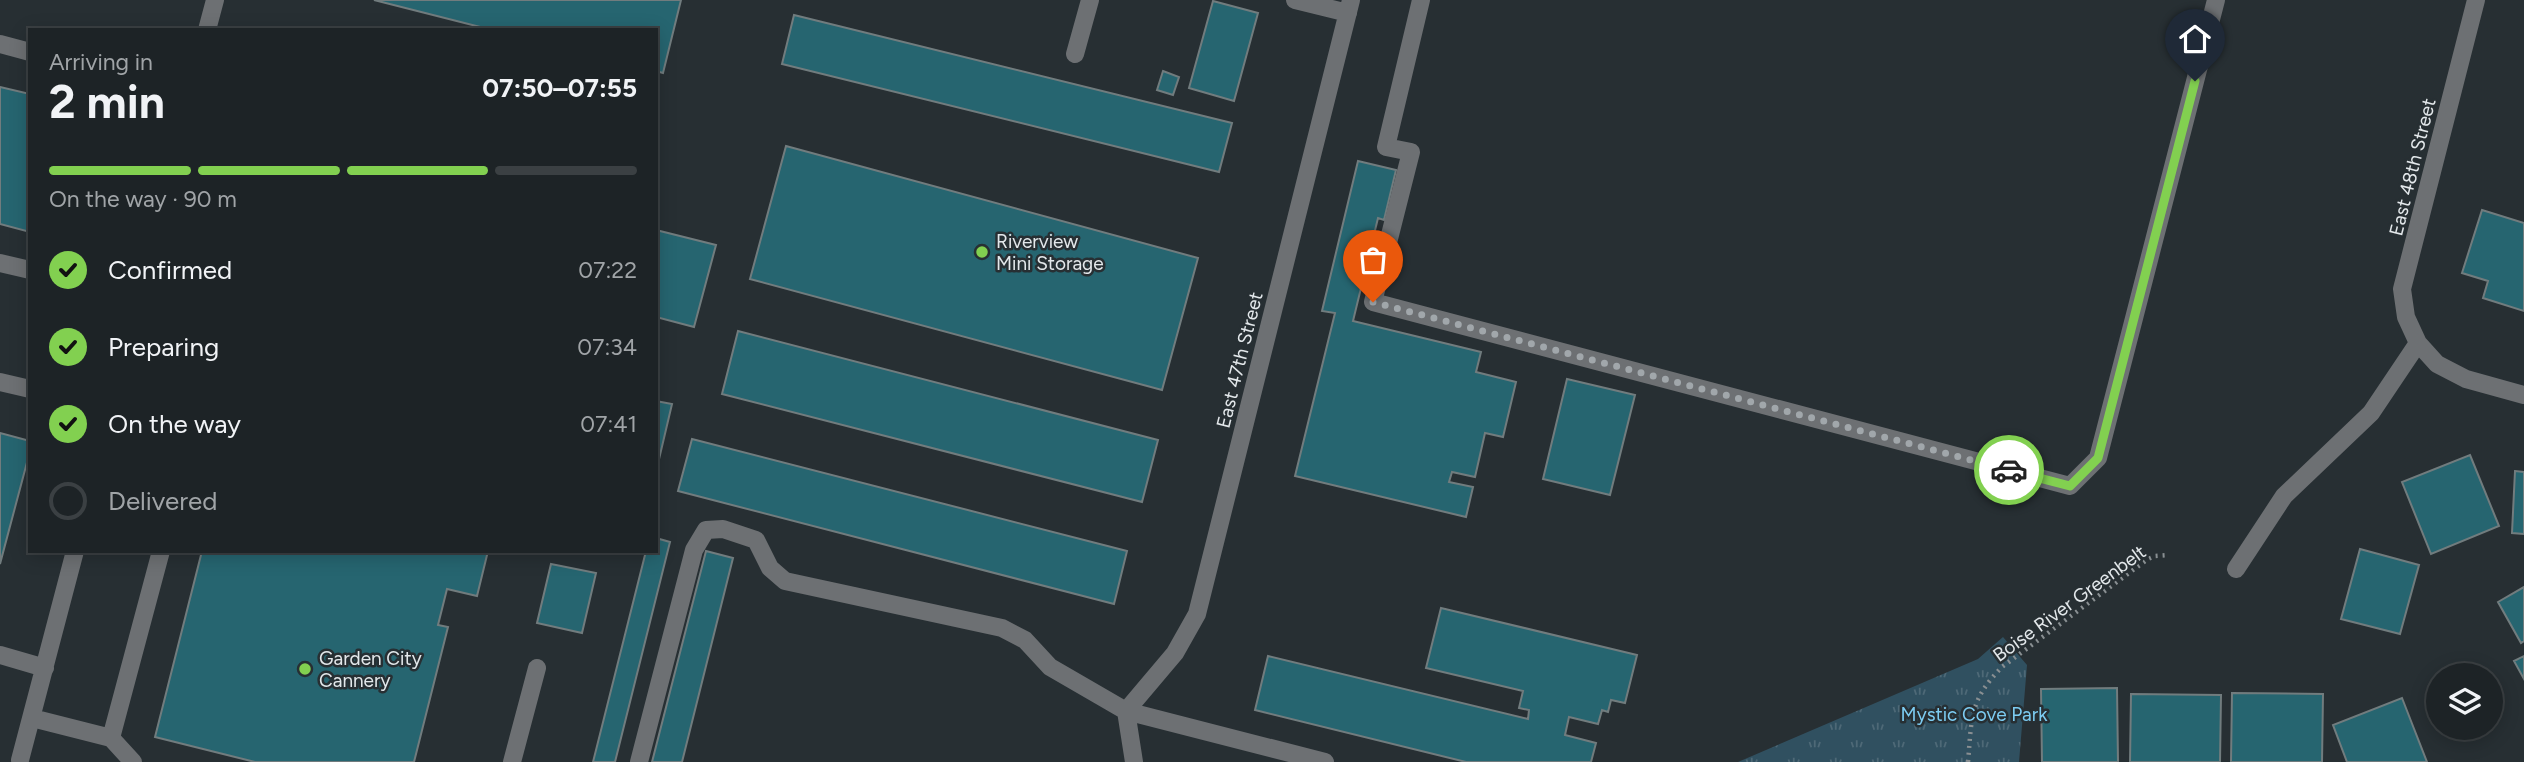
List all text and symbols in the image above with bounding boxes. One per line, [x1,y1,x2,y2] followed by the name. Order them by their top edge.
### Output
[2165,9,2225,81] pin
[2176,20,2214,58] icon: home
[49,48,153,76] text: Arriving in
[482,72,637,104] text: 07:50–07:55
[49,74,165,130] text: 2 min
[2384,96,2441,238] street label: East 48th Street
[49,185,237,213] text: On the way · 90 m
[996,230,1104,275] place label: Riverview Mini Storage
[1343,230,1403,302] pin
[1354,241,1392,279] icon: bag
[974,244,990,260] marker: Riverview Mini Storage
[49,251,87,289] icon: check
[108,254,232,286] text: Confirmed
[578,256,637,284] text: 07:22
[1211,290,1268,431] street label: East 47th Street
[49,328,87,366] icon: check
[108,331,219,363] text: Preparing
[577,333,637,361] text: 07:34
[49,405,87,443] icon: check
[108,408,241,440] text: On the way
[580,410,637,438] text: 07:41
[1974,435,2044,505] courier
[1990,451,2028,489] icon: car
[108,485,217,517] text: Delivered
[1988,540,2150,667] street label: Boise River Greenbelt
[319,647,422,692] place label: Garden City Cannery
[297,661,313,677] marker: Garden City Cannery
[2426,663,2503,740] map controls
[2426,663,2503,740] button: layers
[1901,703,2048,726] park label: Mystic Cove Park

